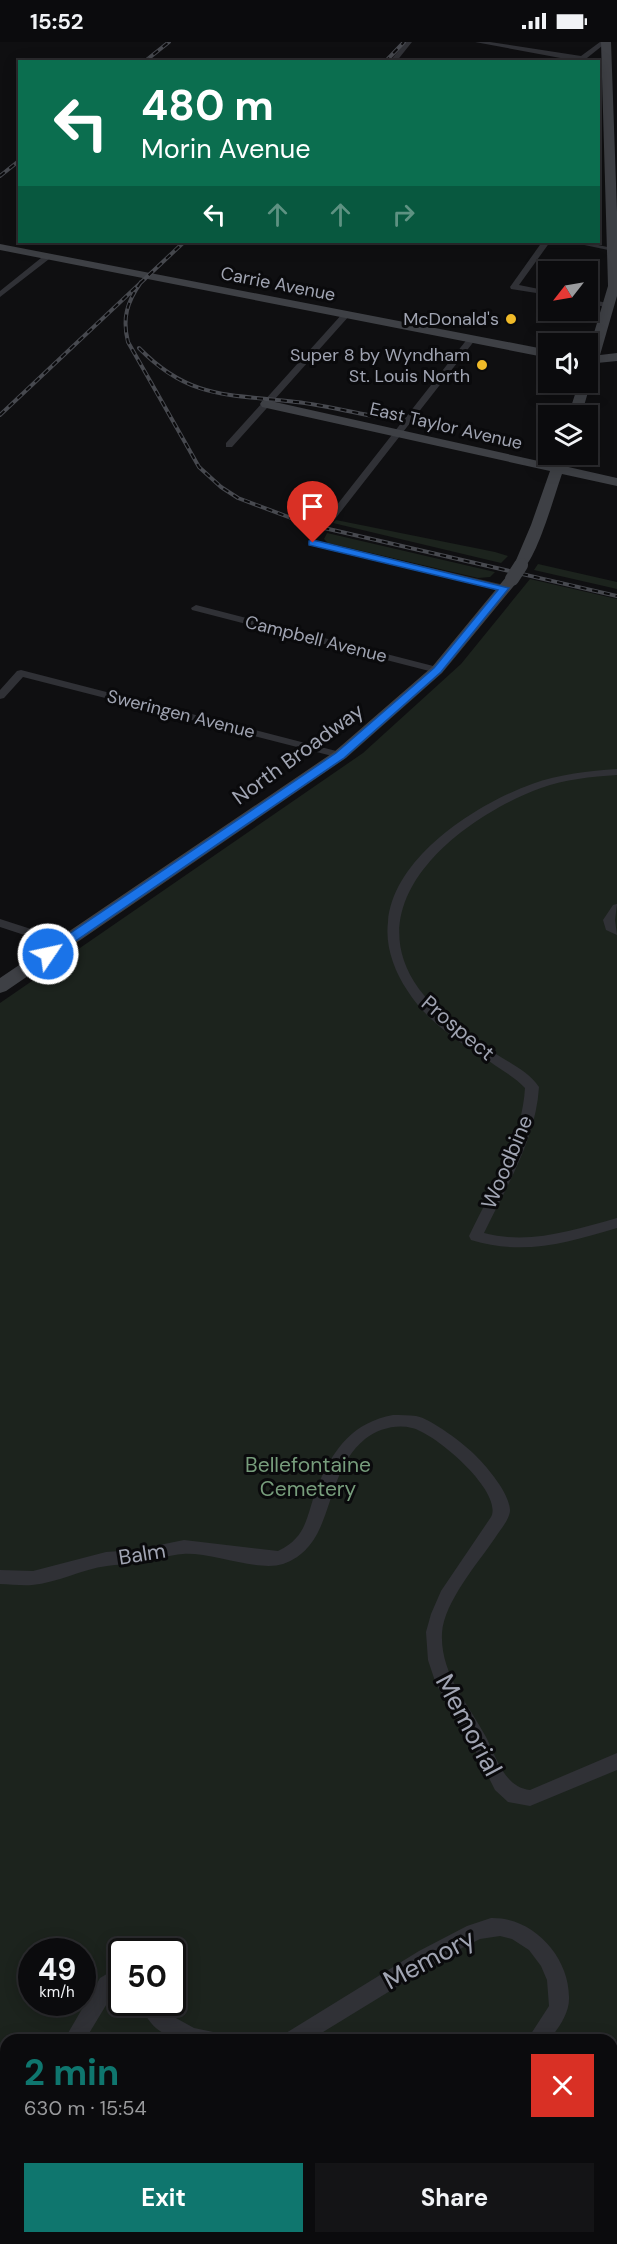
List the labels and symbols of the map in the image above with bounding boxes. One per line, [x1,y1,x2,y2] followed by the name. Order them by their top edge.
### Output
[219,261,337,307] street label: Carrie Avenue
[538,261,598,321] north arrow
[403,307,499,331] place label: McDonald's
[504,312,518,326] marker: McDonald's
[290,343,470,388] place label: Super 8 by Wyndham St. Louis North
[475,358,489,372] marker: Super 8 by Wyndham St. Louis North
[367,397,525,455] street label: East Taylor Avenue
[287,481,338,543] pin
[243,610,389,668] street label: Campbell Avenue
[105,684,257,744] street label: Sweringen Avenue
[227,697,370,811] street label: North Broadway
[16,922,80,986] position arrow
[415,989,501,1067] street label: Prospect
[475,1111,539,1213] street label: Woodbine
[245,1451,371,1503] park label: Bellefontaine Cemetery
[116,1536,168,1572] street label: Balm
[428,1668,510,1782] street label: Memorial
[377,1921,481,1997] street label: Memory
[108,1938,186,2016] speed limit sign: 50

